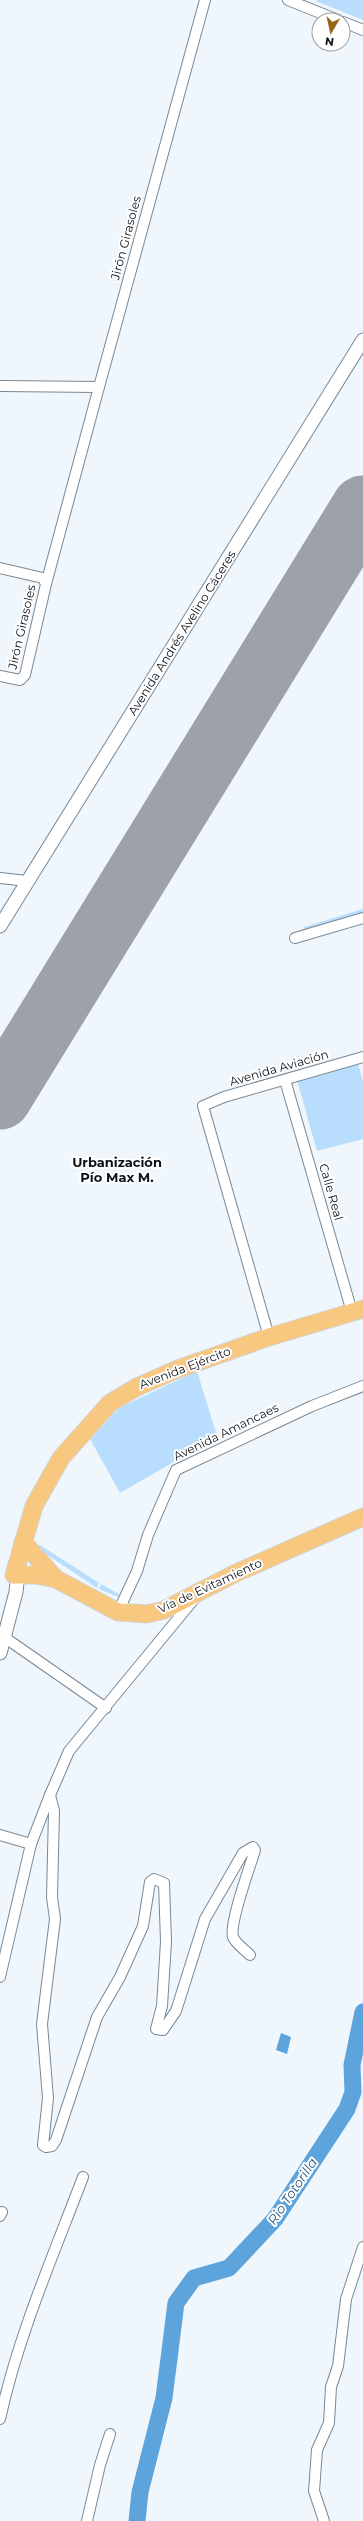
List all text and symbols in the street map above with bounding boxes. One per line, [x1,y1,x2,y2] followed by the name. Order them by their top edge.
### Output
[311,12,351,52] north arrow
[324,34,335,49] text: N
[107,194,144,282] street label: Jirón Girasoles
[124,547,239,718] street label: Avenida Andrés Avelino Cáceres
[4,583,39,672] street label: Jirón Girasoles
[228,1046,330,1089] street label: Avenida Aviación
[72,1154,162,1185] district label: Urbanización Pío Max M.
[316,1162,347,1222] street label: Calle Real
[137,1343,233,1392] street label: Avenida Ejército
[171,1400,281,1464] street label: Avenida Amancaes
[155,1555,264,1616] street label: Vía de Evitamiento
[264,2154,320,2227] water label: Rio Totorilla

